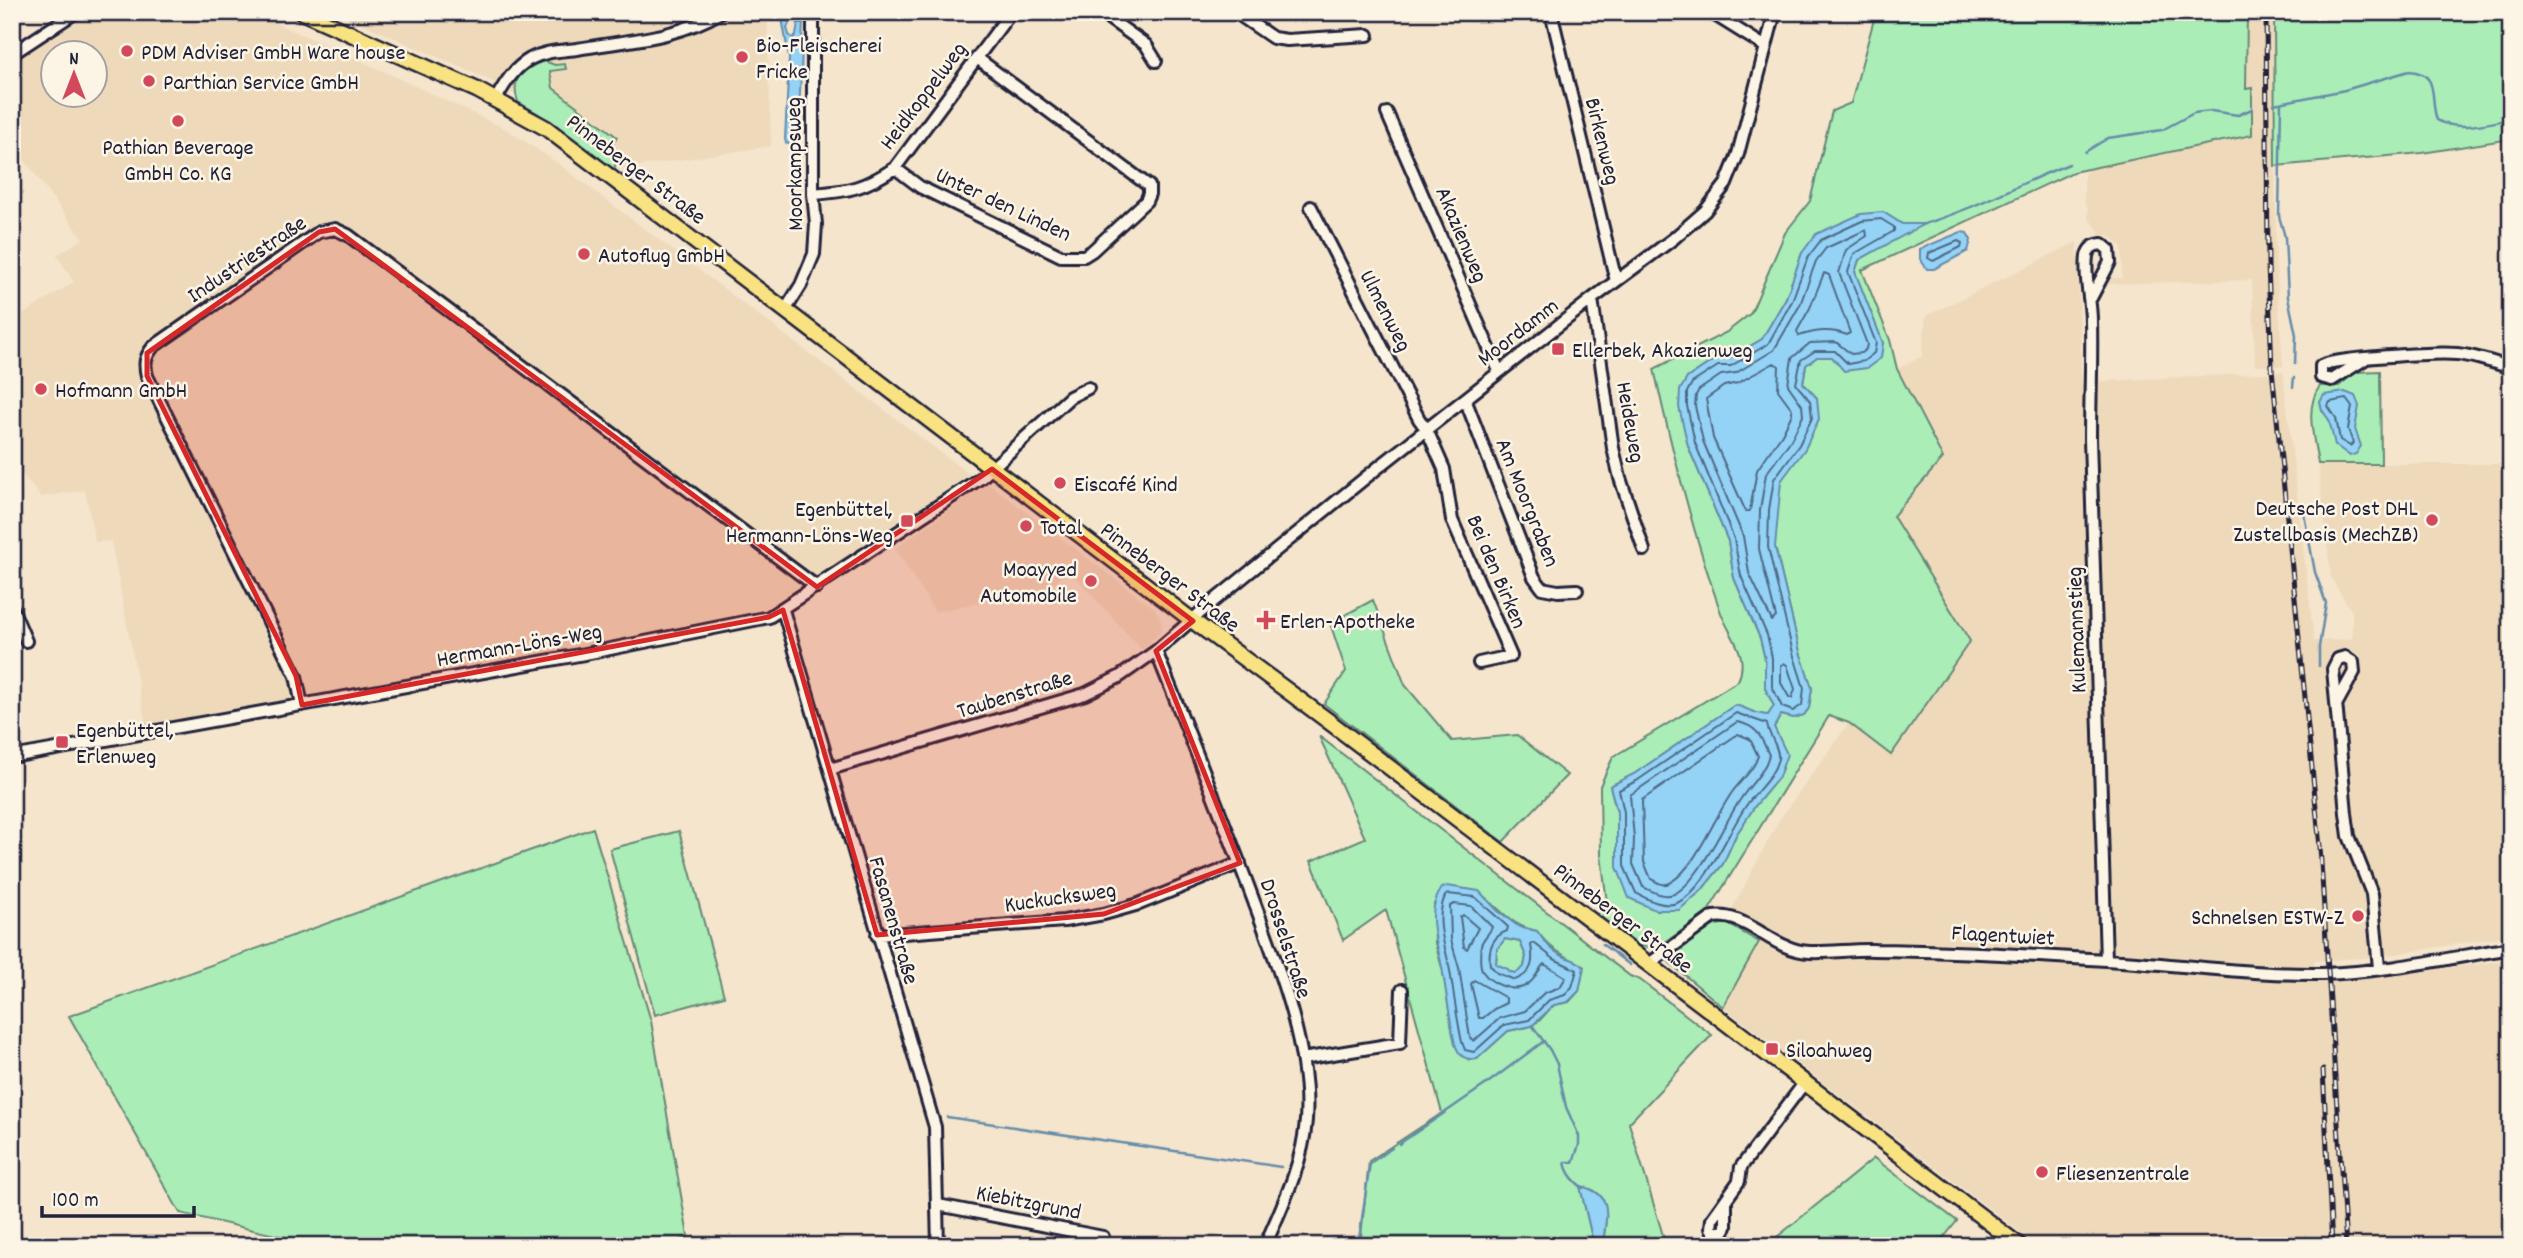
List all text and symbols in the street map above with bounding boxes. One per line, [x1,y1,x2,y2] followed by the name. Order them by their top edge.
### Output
[756,31,882,90] place label: Bio-Fleischerei Fricke
[873,36,977,158] street label: Heidkoppelweg
[38,38,108,108] north arrow
[141,38,406,71] place label: PDM Adviser GmbH Ware house
[119,43,135,59] marker: PDM Adviser GmbH Ware house
[69,47,79,74] text: N
[734,49,750,65] marker: Bio-Fleischerei Fricke
[163,68,359,101] place label: Parthian Service GmbH
[141,73,157,89] marker: Parthian Service GmbH
[1574,95,1627,189] street label: Birkenweg
[779,97,814,231] street label: Moorkampsweg
[558,107,712,234] street label: Pinneberger Straße
[170,113,186,129] marker: Pathian Beverage GmbH Co. KG
[102,133,254,192] place label: Pathian Beverage GmbH Co. KG
[929,160,1076,252] street label: Unter den Linden
[1425,182,1495,289] street label: Akazienweg
[182,209,314,313] street label: Industriestraße
[598,241,725,274] place label: Autoflug GmbH
[576,246,592,262] marker: Autoflug GmbH
[1349,265,1419,358] street label: Ulmenweg
[1471,291,1567,376] street label: Moordamm
[1572,336,1753,369] place label: Ellerbek, Akazienweg
[1550,341,1566,357] marker: Ellerbek, Akazienweg
[55,376,187,409] place label: Hofmann GmbH
[1605,379,1652,466] street label: Heideweg
[33,381,49,397] marker: Hofmann GmbH
[1485,434,1567,573] street label: Am Moorgraben
[1074,470,1178,503] place label: Eiscafé Kind
[1052,475,1068,491] marker: Eiscafé Kind
[2233,494,2419,553] place label: Deutsche Post DHL Zustellbasis (MechZB)
[726,495,893,554] place label: Egenbüttel, Hermann-Löns-Weg
[1456,510,1534,635] street label: Bei den Birken
[2424,512,2440,528] marker: Deutsche Post DHL Zustellbasis (MechZB)
[899,513,915,529] marker: Egenbüttel, Hermann-Löns-Weg
[1040,513,1083,546] place label: Total
[1092,515,1246,642] street label: Pinneberger Straße
[1018,518,1034,534] marker: Total
[980,555,1077,614] place label: Moayyed Automobile
[2060,566,2097,694] street label: Kulemannstieg
[1083,573,1099,589] marker: Moayyed Automobile
[1280,607,1415,640] place label: Erlen-Apotheke
[1258,612,1274,628] marker: Erlen-Apotheke
[434,617,605,678] street label: Hermann-Löns-Weg
[953,663,1077,730] street label: Taubenstraße
[76,716,174,775] place label: Egenbüttel, Erlenweg
[54,734,70,750] marker: Egenbüttel, Erlenweg
[858,853,926,989] street label: Fasanenstraße
[1545,856,1699,983] street label: Pinneberger Straße
[1002,875,1118,924] street label: Kuckucksweg
[1249,875,1319,1003] street label: Drosselstraße
[2191,903,2345,936] place label: Schnelsen ESTW-Z
[2350,908,2366,924] marker: Schnelsen ESTW-Z
[1950,918,2055,957] street label: Flagentwiet
[1786,1036,1872,1069] place label: Siloahweg
[1764,1041,1780,1057] marker: Siloahweg
[2056,1159,2189,1192] place label: Fliesenzentrale
[2034,1164,2050,1180] marker: Fliesenzentrale
[42,1174,194,1218] scale bar
[973,1178,1084,1231] street label: Kiebitzgrund
[52,1187,99,1217] text: 100 m

